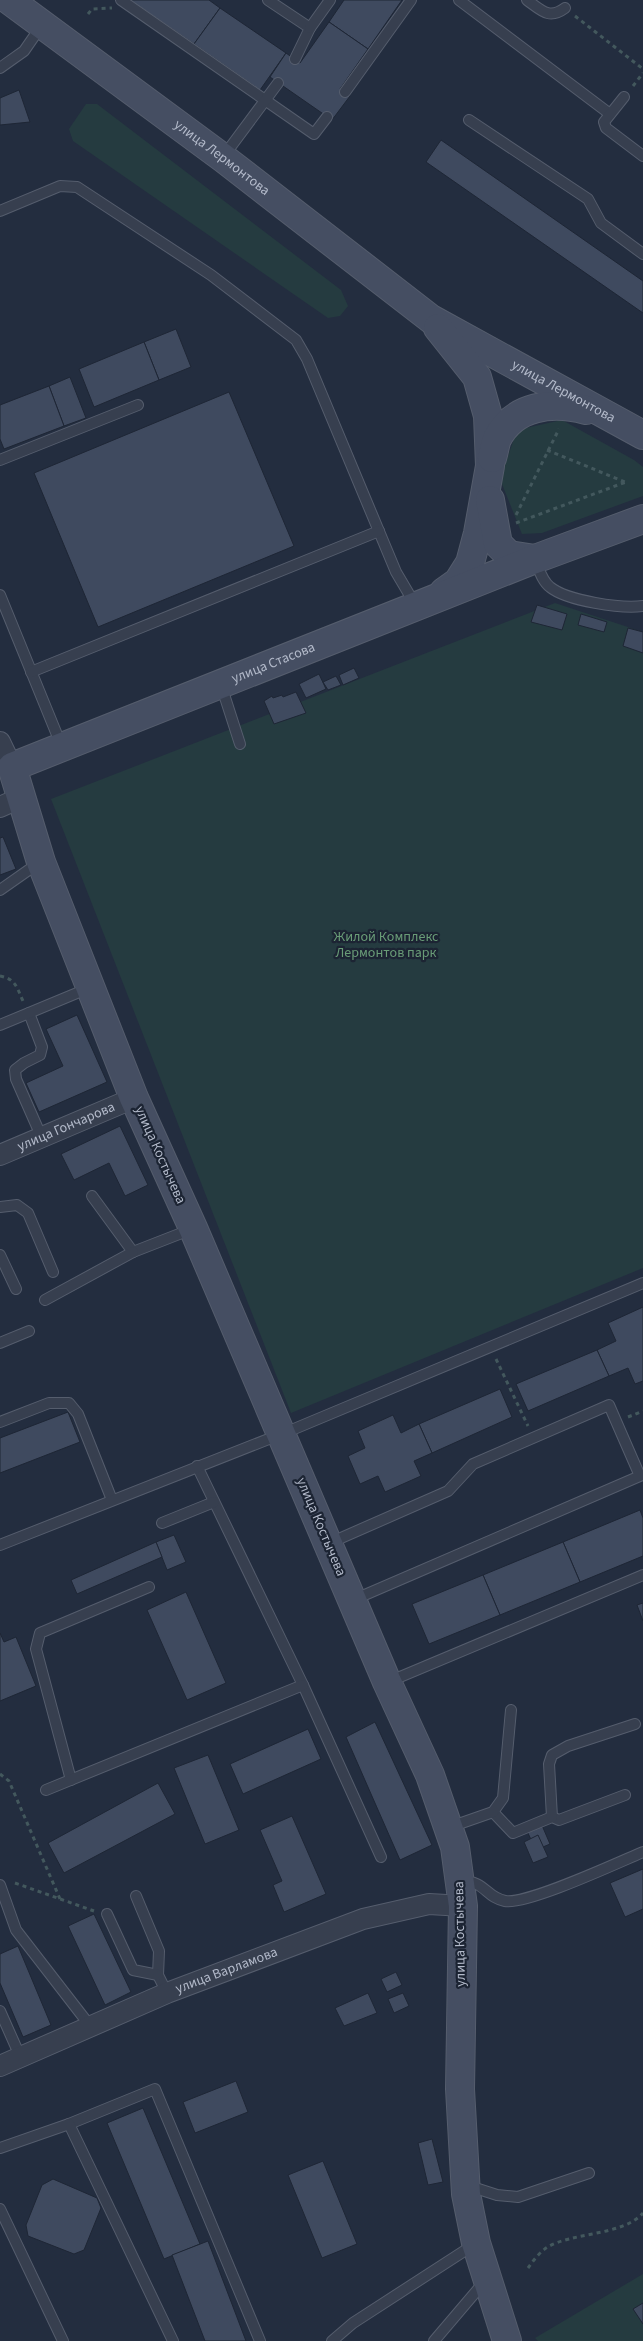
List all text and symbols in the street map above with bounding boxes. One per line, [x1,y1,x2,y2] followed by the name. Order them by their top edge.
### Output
[170,115,274,201] street label: улица Лермонтова
[508,355,619,428] street label: улица Лермонтова
[229,637,318,689] street label: улица Стасова
[334,927,439,963] park label: Жилой Комплекс Лермонтов парк
[14,1097,118,1156] street label: улица Гончарова
[129,1103,191,1207] street label: улица Костычева
[291,1475,351,1579] street label: улица Костычева
[449,1881,471,1987] street label: улица Костычева
[173,1942,281,1999] street label: улица Варламова

